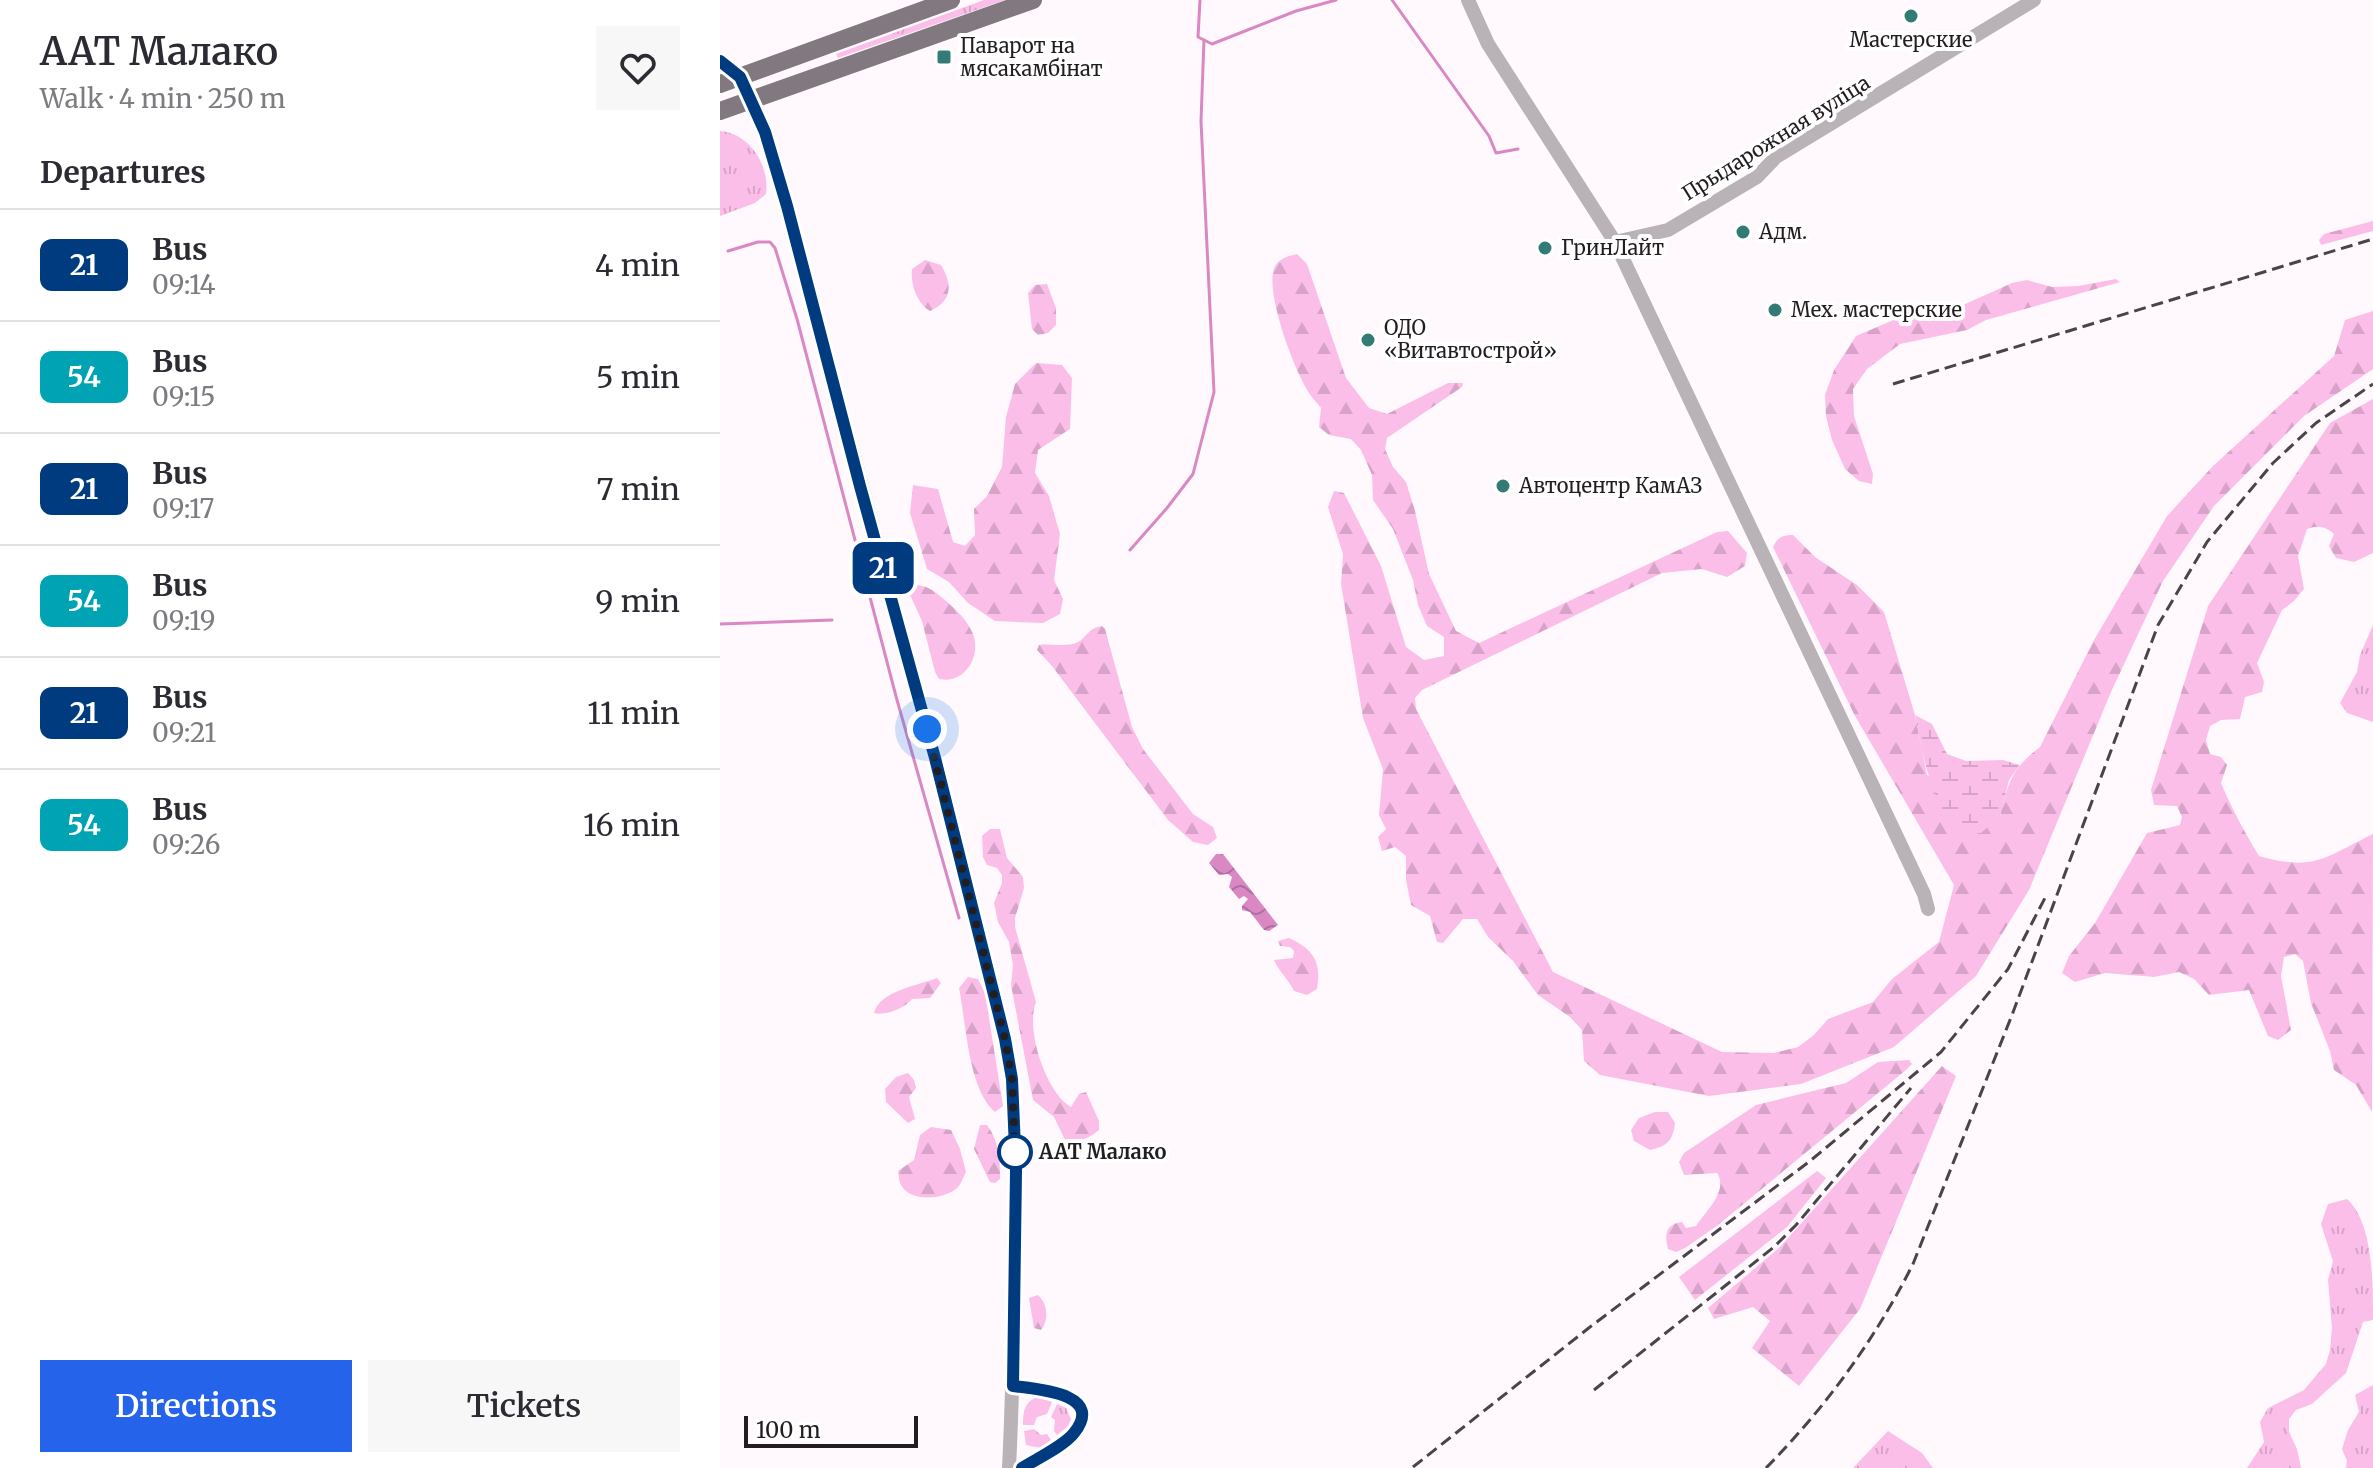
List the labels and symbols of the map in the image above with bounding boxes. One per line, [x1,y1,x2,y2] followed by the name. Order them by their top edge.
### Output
[1902,7,1920,25] marker: Мастерские
[1850,27,1972,52] place label: Мастерские
[960,33,1103,81] place label: Паварот на мясакамбінат
[935,48,953,66] marker: Паварот на мясакамбінат
[1677,69,1874,206] street label: Прыдарожная вуліца
[1758,219,1807,244] place label: Адм.
[1734,223,1752,241] marker: Адм.
[1561,235,1664,260] place label: ГринЛайт
[1536,239,1554,257] marker: ГринЛайт
[1791,297,1962,322] place label: Мех. мастерские
[1766,301,1784,319] marker: Мех. мастерские
[1384,315,1557,363] place label: ОДО «Витавтострой»
[1359,331,1377,349] marker: ОДО «Витавтострой»
[1518,473,1702,498] place label: Автоцентр КамАЗ
[1494,477,1512,495] marker: Автоцентр КамАЗ
[847,542,919,594] line badge: 21
[907,709,947,749] your location
[998,1135,1032,1169] marker: ААТ Малако
[1038,1139,1166,1164] place label: ААТ Малако
[744,1412,918,1448] scale bar

